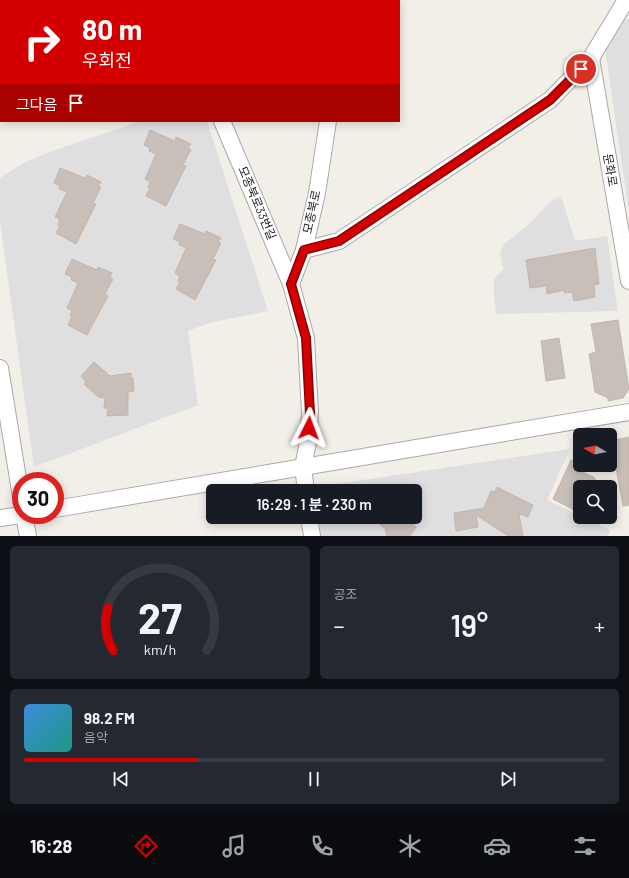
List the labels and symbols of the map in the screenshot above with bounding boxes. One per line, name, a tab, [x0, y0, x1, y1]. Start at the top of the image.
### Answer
pin	[564, 52, 598, 86]
street label: 문화로	[601, 152, 621, 187]
street label: 모종북로33번길	[236, 164, 280, 242]
street label: 모종북로	[300, 189, 322, 235]
position arrow	[288, 407, 330, 449]
north arrow	[573, 428, 617, 472]
speed limit sign: 30	[12, 472, 64, 524]

